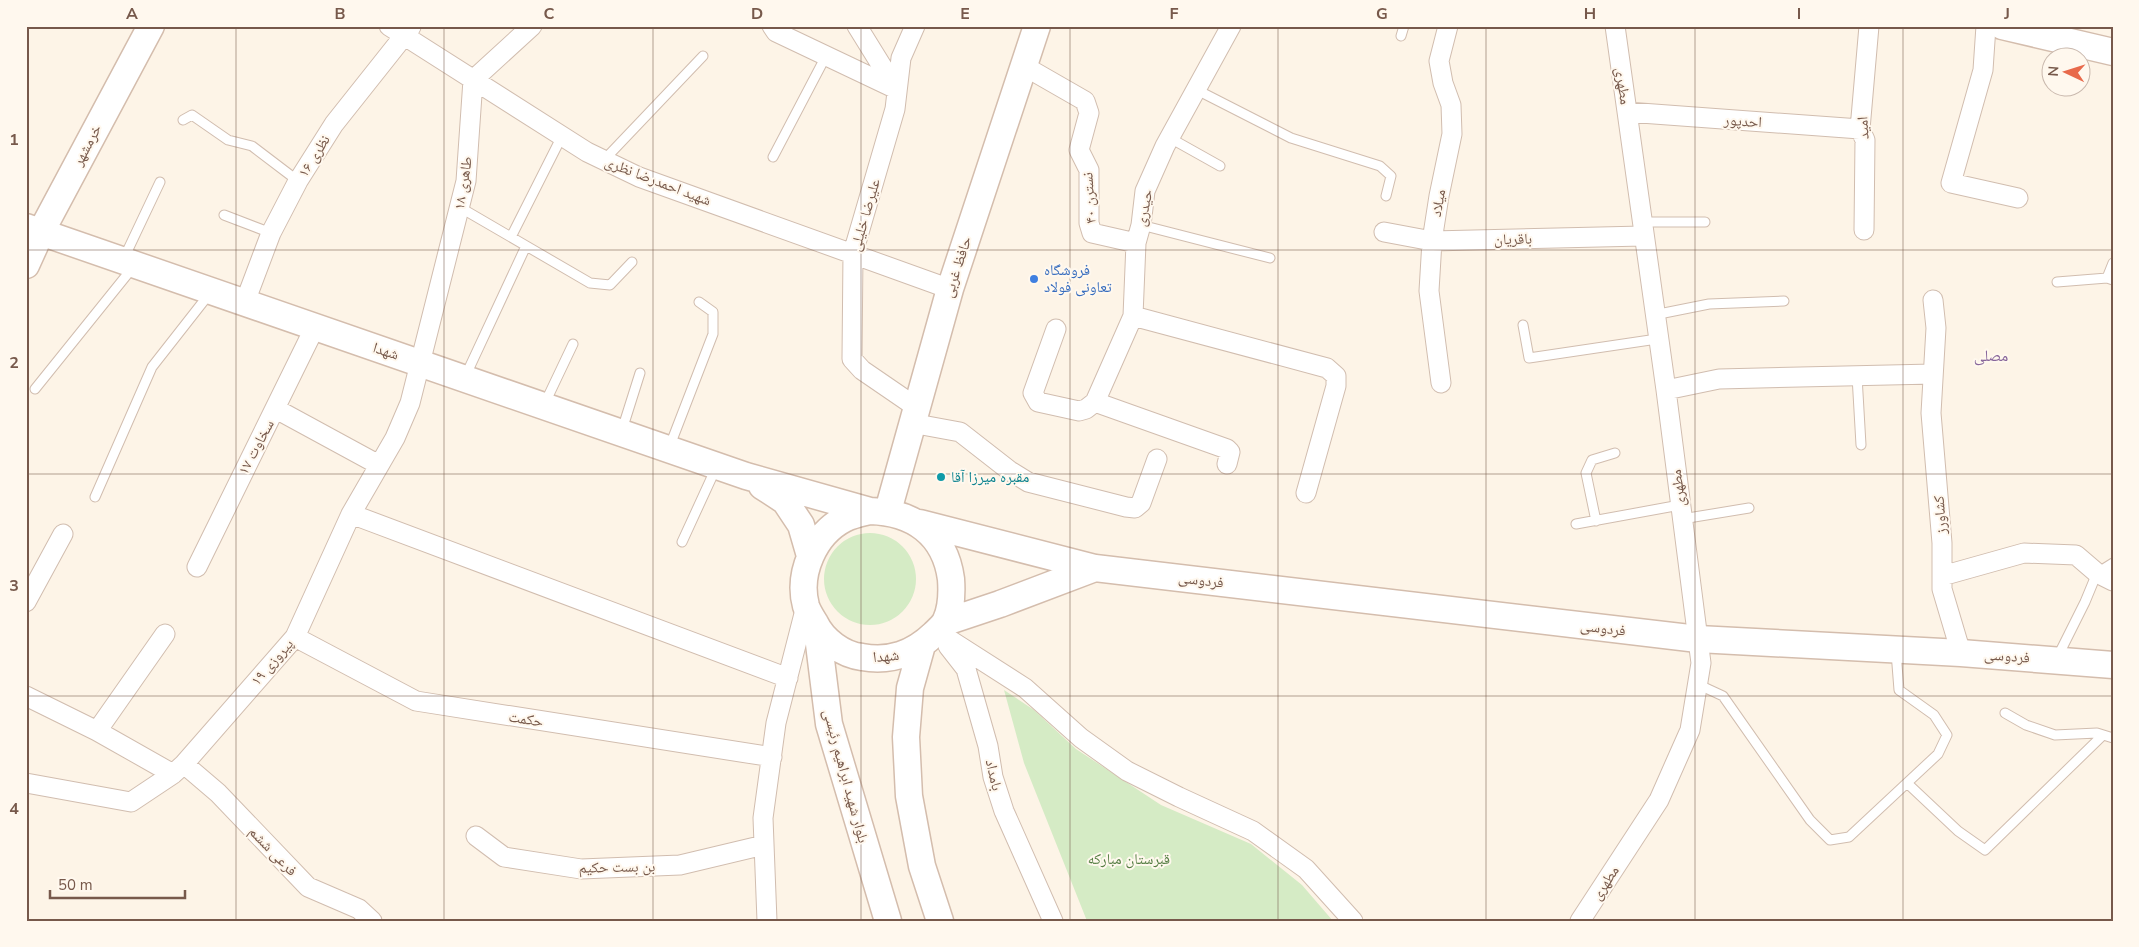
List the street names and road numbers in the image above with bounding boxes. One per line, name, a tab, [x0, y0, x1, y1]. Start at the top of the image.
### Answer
street label: مطهری	[1610, 66, 1636, 106]
street label: احدپور	[1722, 110, 1763, 132]
street label: امید	[1852, 116, 1874, 140]
street label: خرمشهر	[67, 120, 106, 170]
street label: نظری ۱۶	[293, 131, 335, 181]
street label: شهید احمدرضا نظری	[602, 152, 714, 211]
street label: طاهری ۱۸	[449, 155, 477, 211]
street label: نسترن ۴۰	[1077, 172, 1101, 224]
street label: علیرضا خلیلی	[845, 176, 885, 254]
street label: حیدری	[1131, 187, 1157, 228]
street label: میلاد	[1426, 188, 1450, 218]
street label: باقریان	[1494, 229, 1532, 249]
street label: حافظ غربی	[938, 233, 976, 300]
street label: شهدا	[370, 337, 402, 365]
street label: سخاوت ۱۷	[233, 416, 279, 478]
street label: مطهری	[1666, 468, 1690, 508]
street label: کشاورز	[1929, 495, 1951, 536]
street label: فردوسی	[1177, 567, 1225, 593]
street label: فردوسی	[1579, 615, 1627, 641]
street label: پیروزی ۱۹	[246, 634, 298, 690]
street label: فردوسی	[1983, 644, 2031, 668]
street label: شهدا	[872, 645, 900, 667]
street label: حکمت	[507, 706, 545, 732]
street label: بلوار شهید ابراهیم رئیسی	[819, 707, 873, 845]
street label: بامداد	[981, 757, 1007, 793]
street label: فرعی ششم	[244, 822, 302, 880]
street label: بن بست حکیم	[578, 856, 656, 878]
street label: مطهری	[1586, 862, 1624, 904]

